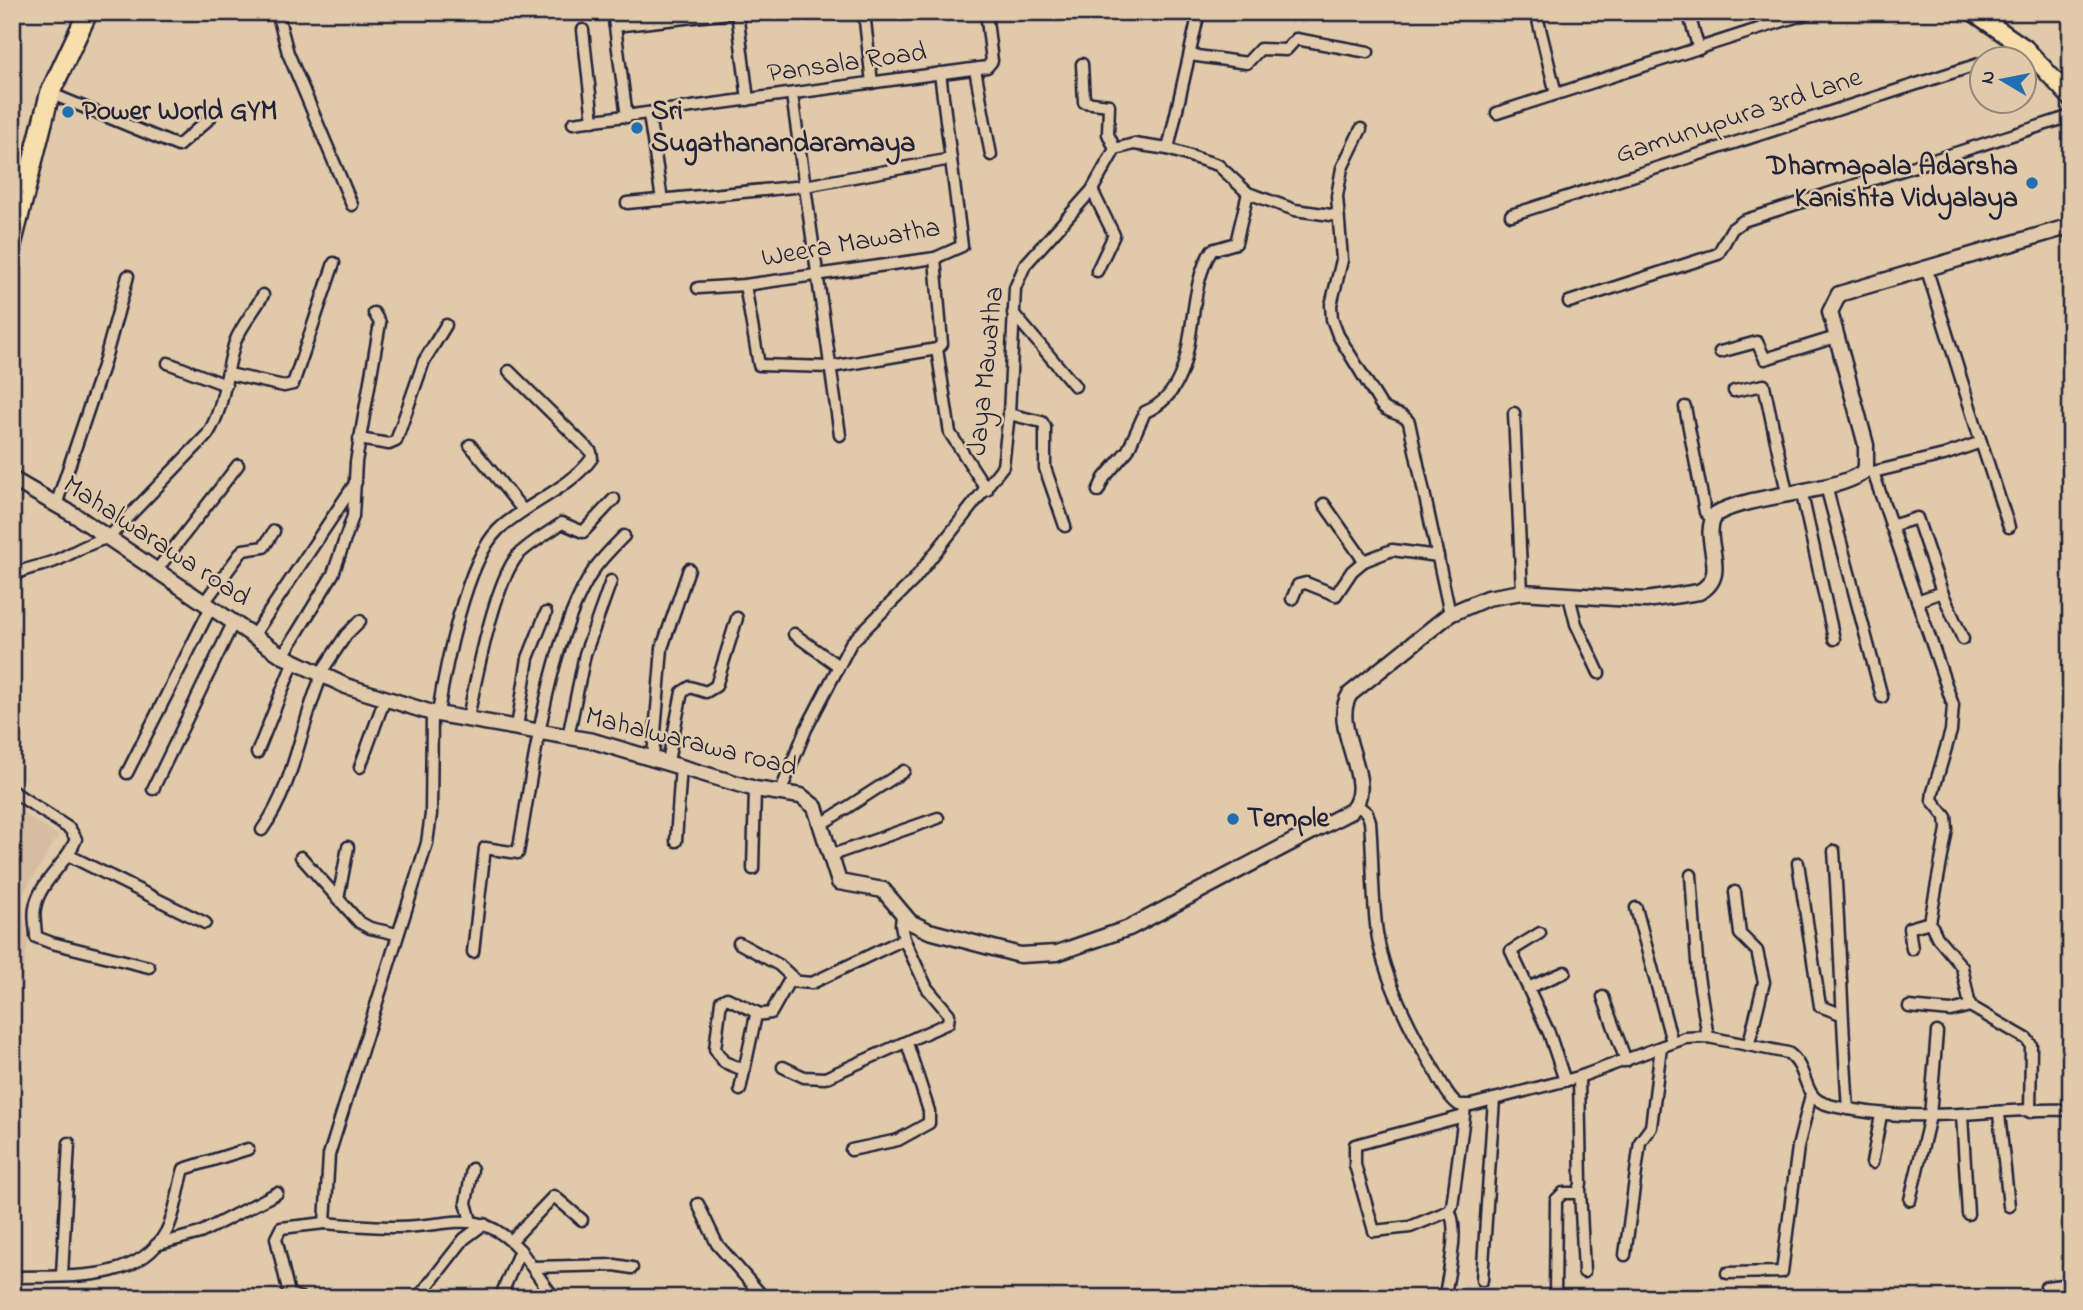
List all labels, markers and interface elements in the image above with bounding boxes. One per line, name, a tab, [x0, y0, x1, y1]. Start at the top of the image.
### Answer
street label: Pansala Road	[765, 32, 930, 95]
north arrow	[1968, 46, 2038, 116]
street label: Gamunupura 3rd Lane	[1611, 58, 1868, 176]
text: N	[1974, 69, 2003, 86]
place label: Power World GYM	[82, 92, 277, 133]
place label: Sri Sugathanandaramaya	[651, 92, 915, 166]
marker: Power World GYM	[60, 104, 76, 120]
marker: Sri Sugathanandaramaya	[629, 120, 645, 136]
place label: Dharmapala Adarsha Kanishta Vidyalaya	[1765, 147, 2018, 220]
marker: Dharmapala Adarsha Kanishta Vidyalaya	[2024, 175, 2040, 191]
street label: Weera Mawatha	[758, 208, 944, 280]
street label: Jaya Mawatha	[958, 284, 1016, 458]
street label: Mahalwarawa road	[54, 466, 258, 618]
street label: Mahalwarawa road	[581, 697, 802, 789]
place label: Temple	[1247, 799, 1330, 840]
marker: Temple	[1225, 811, 1241, 827]

